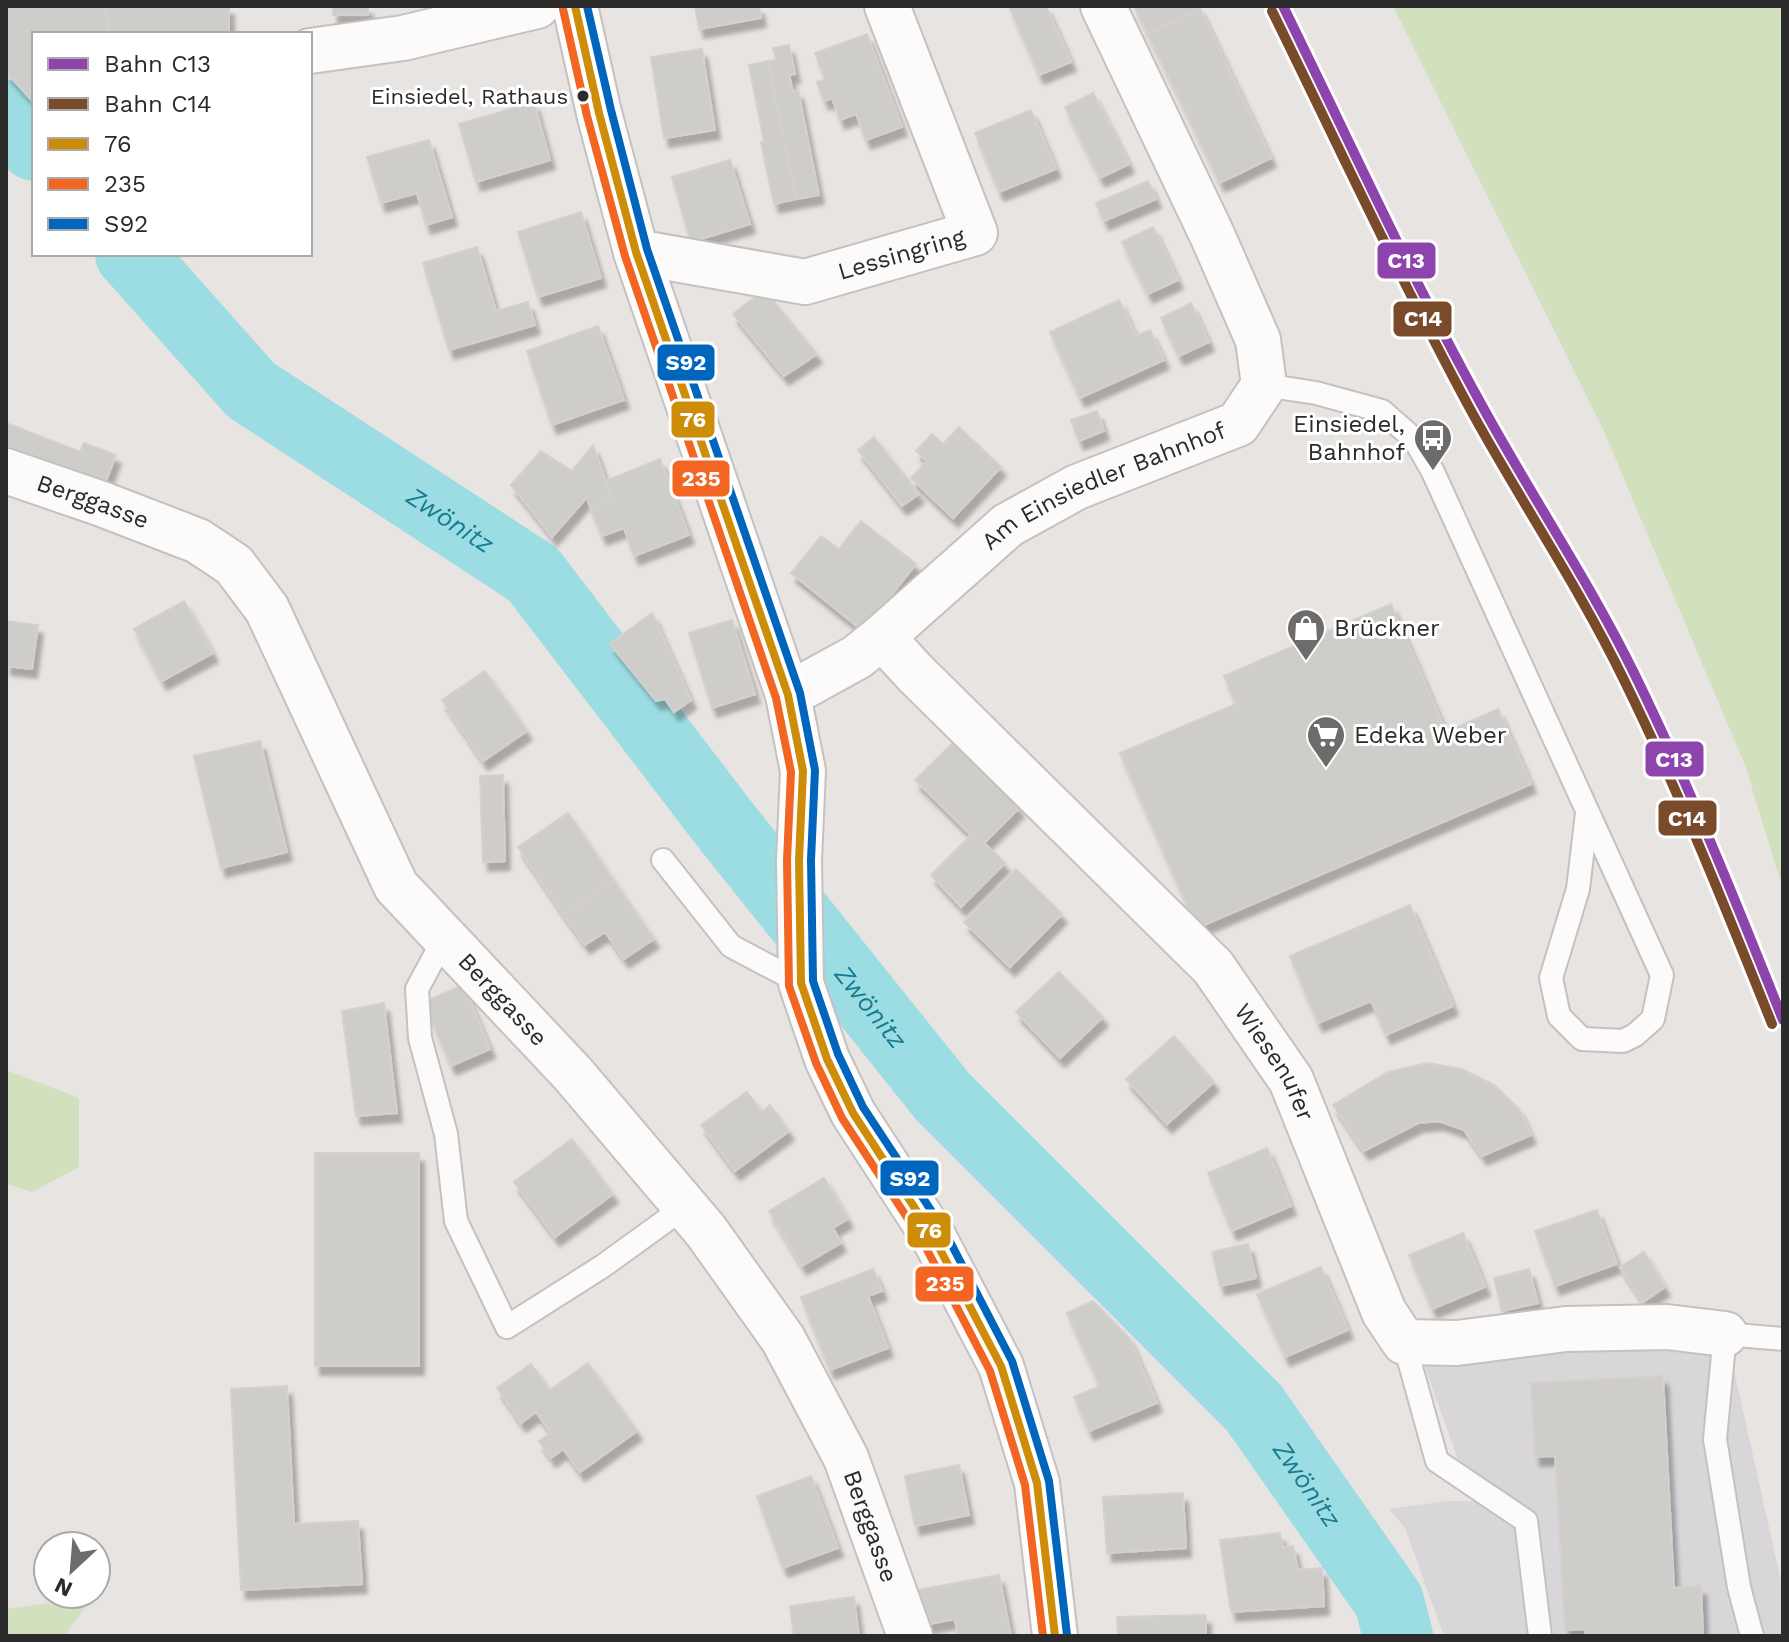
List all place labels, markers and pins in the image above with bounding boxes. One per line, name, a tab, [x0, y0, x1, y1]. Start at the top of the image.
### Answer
place label: Einsiedel, Rathaus	[371, 84, 568, 109]
marker: Einsiedel, Rathaus	[575, 88, 591, 104]
place label: Einsiedel, Bahnhof	[1293, 410, 1406, 466]
bus stop icon: Einsiedel, Bahnhof	[1412, 417, 1454, 472]
shop icon: Brückner	[1285, 607, 1327, 662]
place label: Brückner	[1334, 614, 1440, 642]
supermarket icon: Edeka Weber	[1305, 714, 1347, 769]
place label: Edeka Weber	[1354, 721, 1507, 749]

